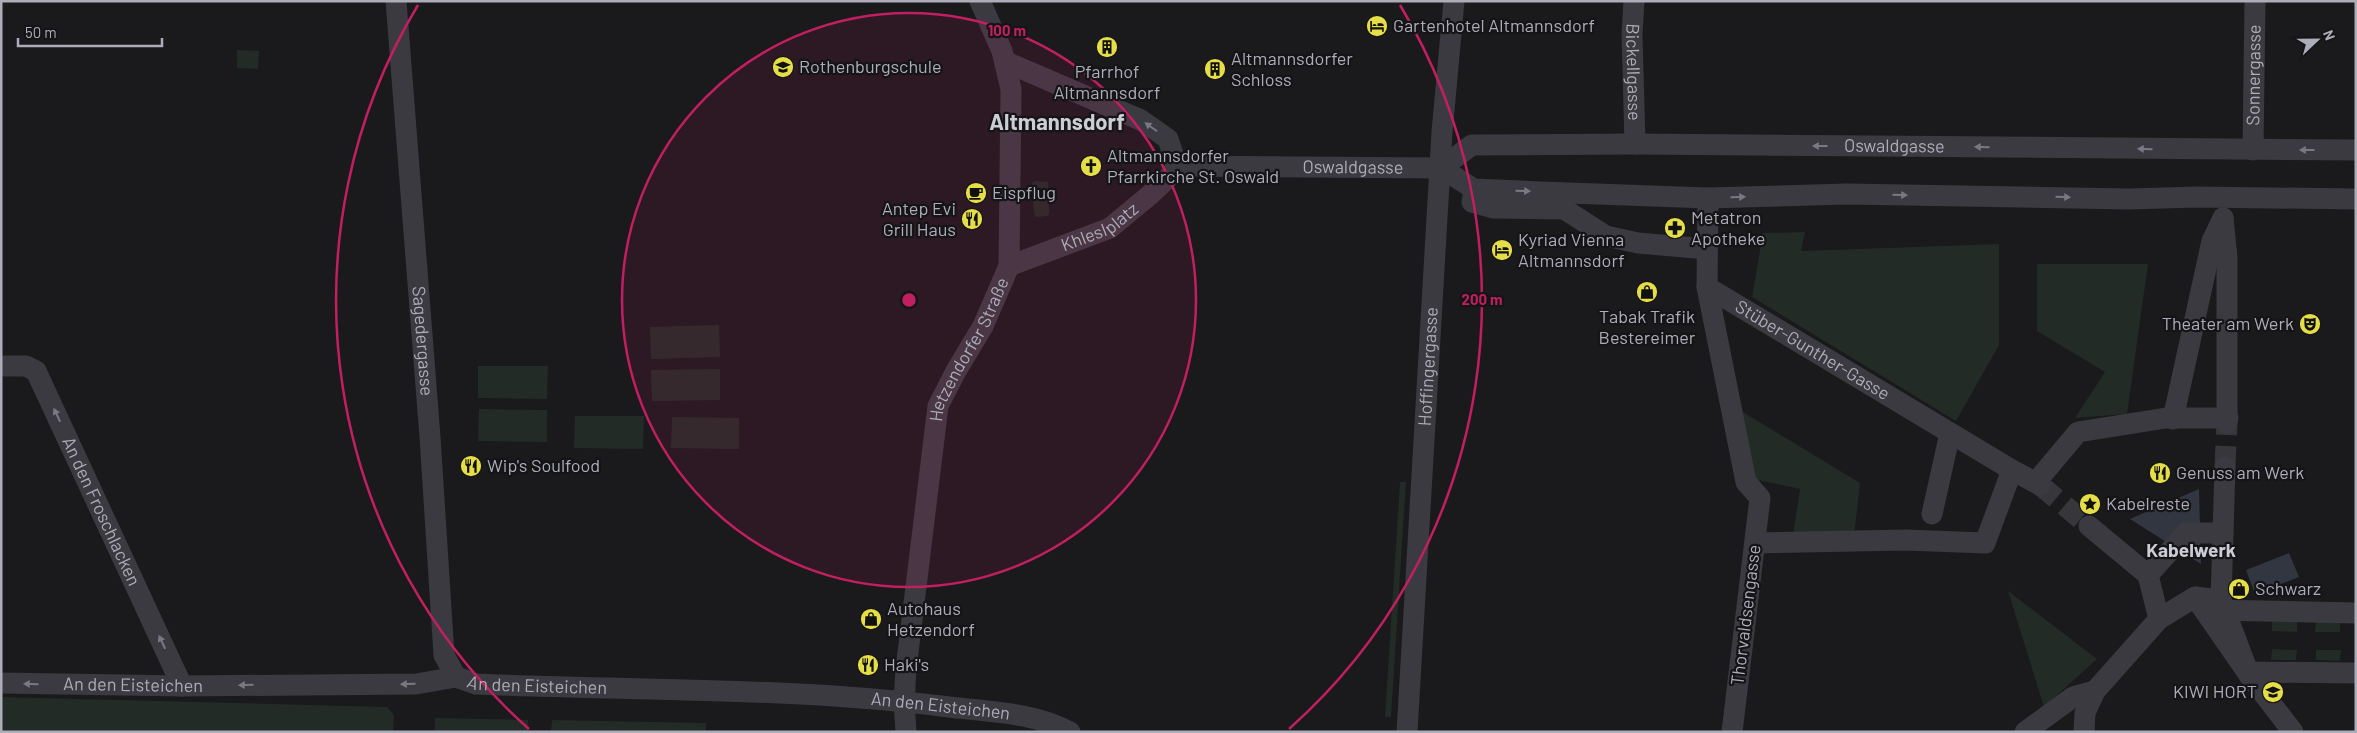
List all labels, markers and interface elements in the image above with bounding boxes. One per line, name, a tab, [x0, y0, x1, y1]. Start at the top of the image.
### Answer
hotel icon: Gartenhotel Altmannsdorf	[1365, 14, 1389, 38]
place label: Gartenhotel Altmannsdorf	[1393, 14, 1595, 36]
scale bar	[18, 15, 161, 47]
north arrow	[2292, 15, 2342, 65]
text: 100 m	[988, 21, 1026, 39]
text: 50 m	[25, 23, 57, 41]
street label: Bickellgasse	[1622, 23, 1646, 121]
street label: Sonnergasse	[2241, 24, 2265, 126]
text: N	[2320, 27, 2339, 42]
building icon: Pfarrhof Altmannsdorf	[1095, 35, 1119, 59]
place label: Altmannsdorfer Schloss	[1231, 47, 1353, 90]
school or university icon: Rothenburgschule	[771, 55, 795, 79]
place label: Rothenburgschule	[799, 55, 942, 77]
building icon: Altmannsdorfer Schloss	[1203, 57, 1227, 81]
place label: Pfarrhof Altmannsdorf	[1054, 60, 1160, 103]
district label: Altmannsdorf	[989, 108, 1125, 134]
one-way arrow	[1144, 122, 1158, 132]
street label: Oswaldgasse	[1844, 134, 1945, 157]
one-way arrow	[1811, 141, 1827, 149]
one-way arrow	[1974, 143, 1990, 151]
place label: Altmannsdorfer Pfarrkirche St. Oswald	[1107, 144, 1279, 187]
one-way arrow	[2136, 144, 2152, 152]
one-way arrow	[2299, 146, 2315, 154]
church icon: Altmannsdorfer Pfarrkirche St. Oswald	[1079, 154, 1103, 178]
street label: Oswaldgasse	[1303, 155, 1403, 178]
cafe icon: Eispflug	[964, 181, 988, 205]
place label: Eispflug	[992, 181, 1056, 203]
one-way arrow	[1515, 188, 1531, 196]
one-way arrow	[1893, 191, 1909, 199]
one-way arrow	[1730, 193, 1746, 201]
one-way arrow	[2055, 193, 2071, 201]
place label: Antep Evi Grill Haus	[882, 197, 956, 240]
street label: Khleslplatz	[1058, 197, 1142, 255]
place label: Metatron Apotheke	[1691, 206, 1765, 249]
restaurant icon: Antep Evi Grill Haus	[960, 207, 984, 231]
pharmacy icon: Metatron Apotheke	[1663, 216, 1687, 240]
place label: Kyriad Vienna Altmannsdorf	[1518, 228, 1625, 271]
hotel icon: Kyriad Vienna Altmannsdorf	[1490, 238, 1514, 262]
street label: Hetzendorfer Straße	[924, 274, 1013, 423]
shop icon: Tabak Trafik Bestereimer	[1635, 280, 1659, 304]
street label: Sagedergasse	[408, 285, 439, 397]
text: 200 m	[1461, 290, 1503, 308]
centre of rings	[900, 291, 918, 309]
street label: Stüber-Gunther-Gasse	[1732, 295, 1894, 404]
place label: Tabak Trafik Bestereimer	[1599, 305, 1696, 348]
street label: Hoffingergasse	[1413, 306, 1442, 427]
place label: Theater am Werk	[2162, 312, 2294, 334]
theatre icon: Theater am Werk	[2298, 312, 2322, 336]
one-way arrow	[53, 408, 61, 422]
street label: An den Froschlacken	[58, 433, 146, 589]
restaurant icon: Wip's Soulfood	[459, 454, 483, 478]
place label: Wip's Soulfood	[487, 454, 600, 476]
restaurant icon: Genuss am Werk	[2148, 461, 2172, 485]
place label: Genuss am Werk	[2176, 461, 2304, 483]
place icon: Kabelreste	[2078, 492, 2102, 516]
place label: Kabelreste	[2106, 492, 2190, 514]
district label: Kabelwerk	[2146, 538, 2236, 561]
street label: Thorvaldsengasse	[1725, 543, 1765, 687]
shop icon: Schwarz	[2227, 577, 2251, 601]
place label: Schwarz	[2255, 577, 2321, 599]
place label: Autohaus Hetzendorf	[887, 597, 975, 640]
shop icon: Autohaus Hetzendorf	[859, 607, 883, 631]
one-way arrow	[157, 635, 165, 649]
restaurant icon: Haki's	[856, 653, 880, 677]
place label: Haki's	[884, 653, 929, 675]
street label: An den Eisteichen	[464, 670, 607, 698]
street label: An den Eisteichen	[63, 672, 203, 696]
one-way arrow	[22, 680, 38, 688]
one-way arrow	[400, 680, 416, 688]
place label: KIWI HORT	[2173, 680, 2257, 702]
school or university icon: KIWI HORT	[2261, 680, 2285, 704]
one-way arrow	[237, 681, 253, 689]
street label: An den Eisteichen	[870, 687, 1012, 724]

